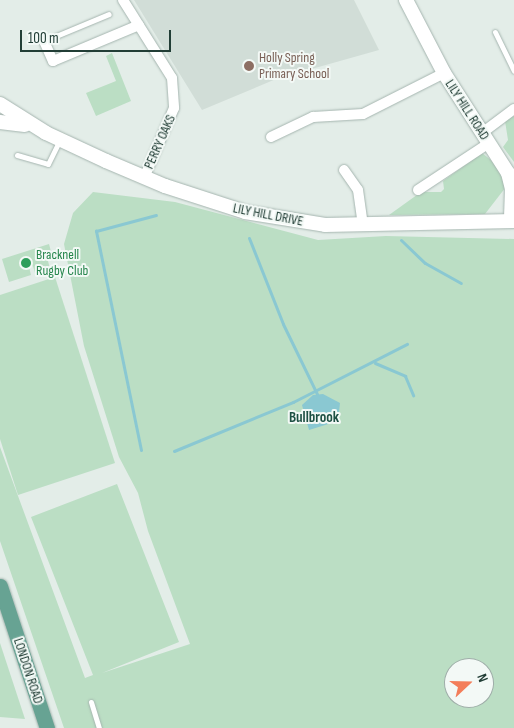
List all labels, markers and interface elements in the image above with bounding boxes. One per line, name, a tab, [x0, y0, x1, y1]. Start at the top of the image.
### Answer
scale bar	[22, 20, 174, 52]
text: 100 m	[28, 29, 59, 48]
place label: Holly Spring Primary School	[259, 50, 329, 82]
marker: Holly Spring Primary School	[243, 60, 255, 72]
street label: LILY HILL ROAD	[441, 76, 493, 144]
street label: PERRY OAKS	[141, 112, 179, 172]
street label: LILY HILL DRIVE	[231, 200, 305, 230]
place label: Bracknell Rugby Club	[36, 247, 88, 280]
marker: Bracknell Rugby Club	[20, 257, 32, 269]
district label: Bullbrook	[289, 409, 339, 427]
street label: LONDON ROAD	[9, 636, 47, 706]
north arrow	[444, 658, 494, 708]
text: N	[473, 671, 492, 684]

